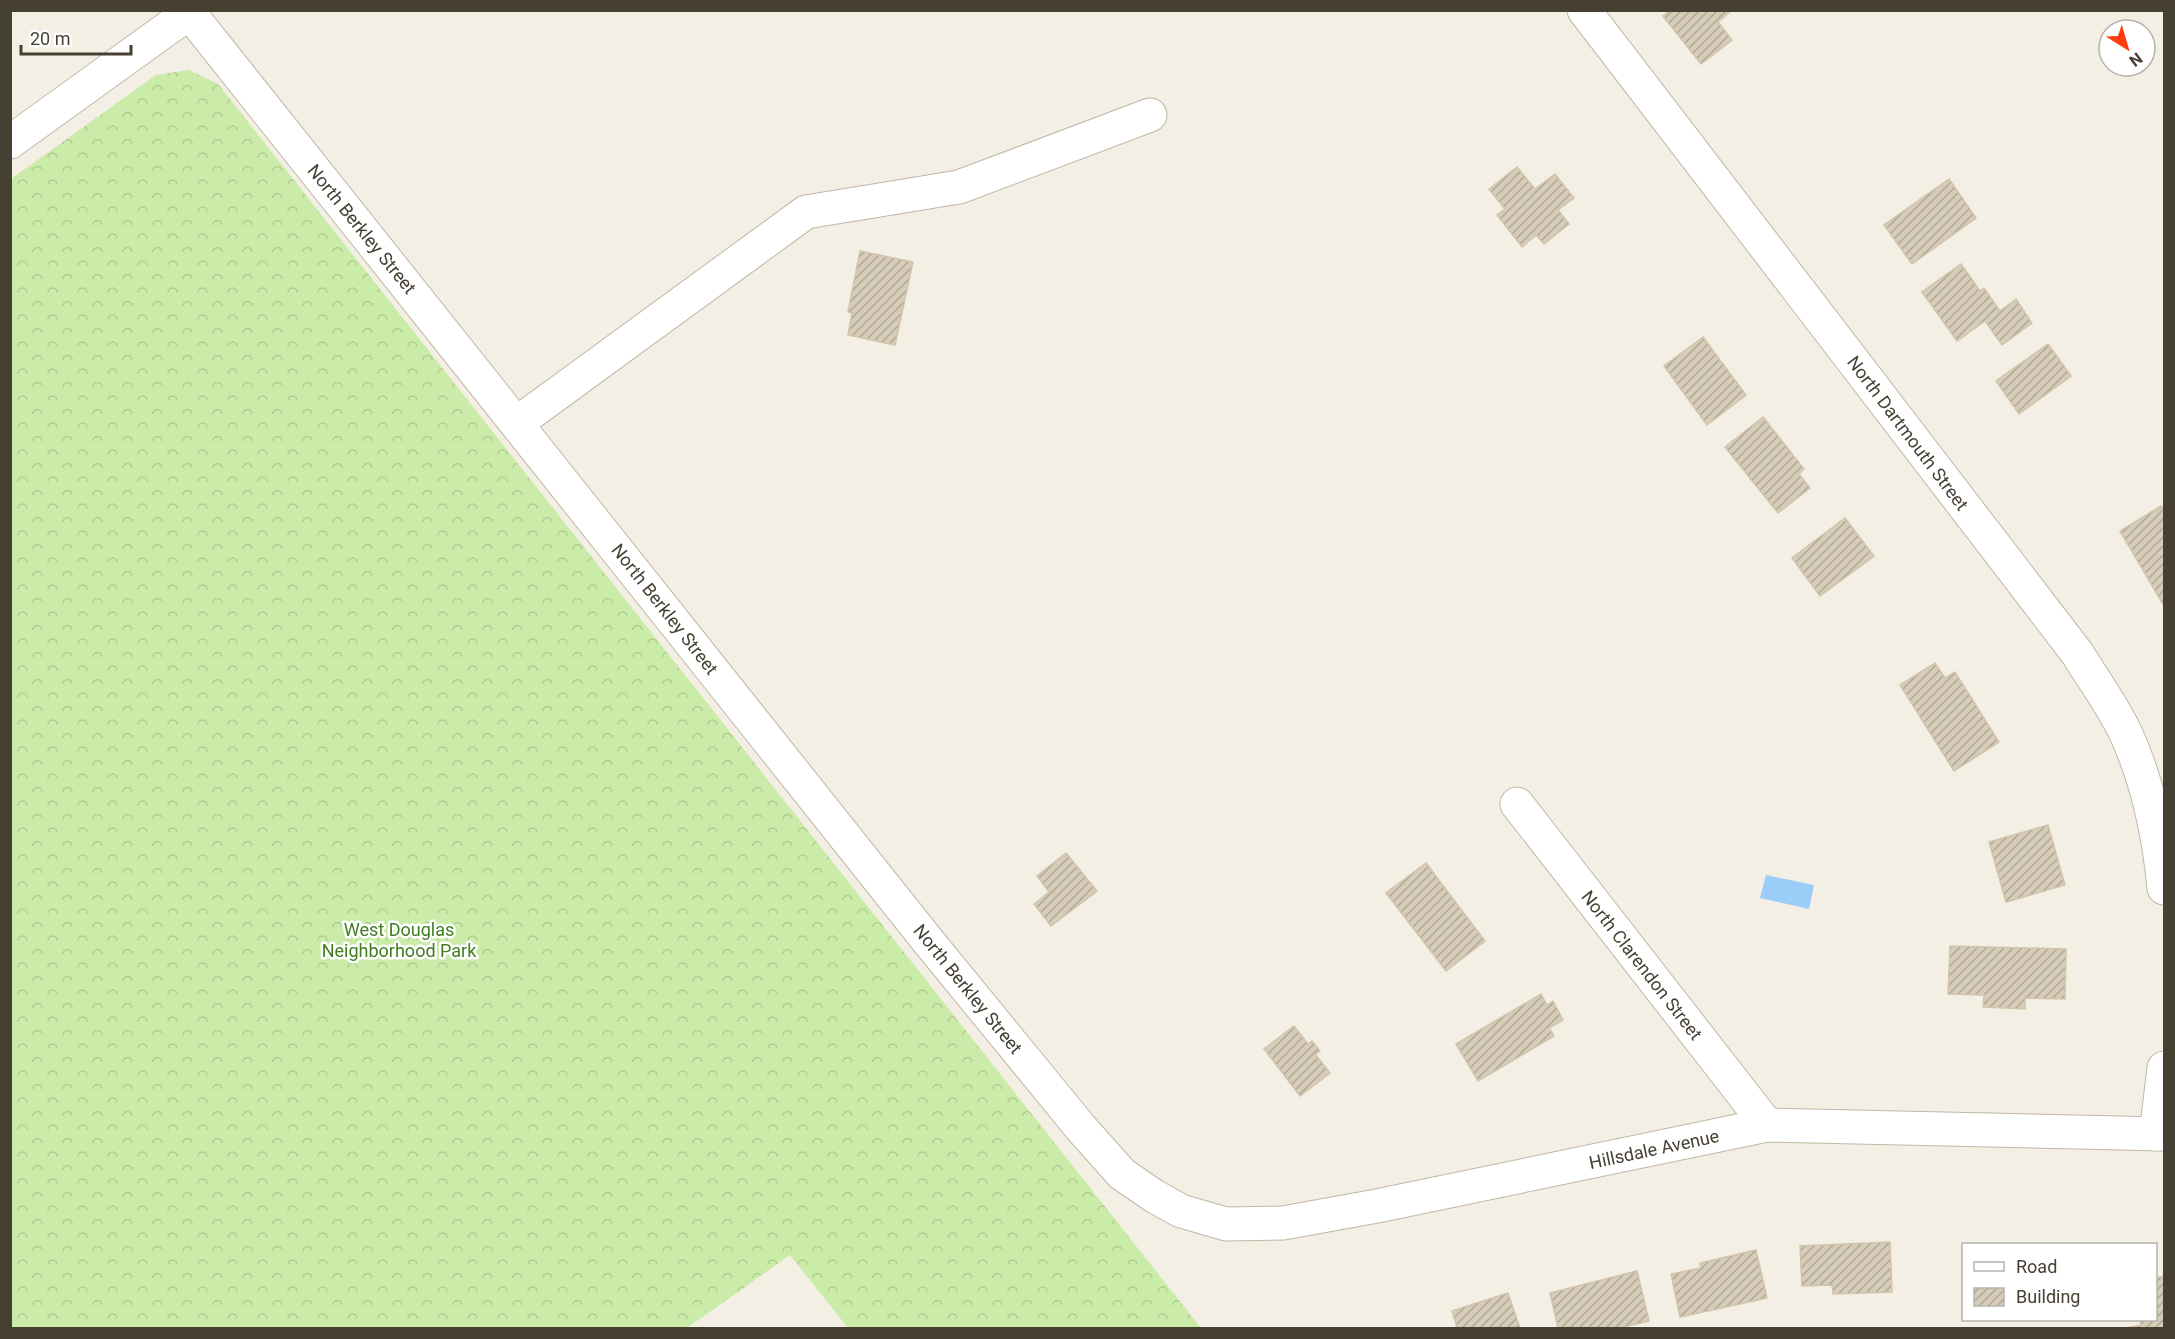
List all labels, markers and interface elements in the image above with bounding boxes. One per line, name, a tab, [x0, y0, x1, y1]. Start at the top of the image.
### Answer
scale bar	[21, 18, 130, 56]
north arrow	[2097, 18, 2157, 78]
text: 20 m	[30, 28, 70, 49]
text: N	[2125, 49, 2146, 71]
street label: North Berkley Street	[303, 160, 421, 298]
street label: North Dartmouth Street	[1843, 352, 1973, 514]
street label: North Berkley Street	[607, 539, 723, 679]
street label: North Clarendon Street	[1577, 886, 1707, 1044]
park label: West Douglas Neighborhood Park	[322, 919, 477, 961]
street label: North Berkley Street	[909, 920, 1027, 1058]
street label: Hillsdale Avenue	[1587, 1125, 1721, 1173]
legend	[1962, 1243, 2157, 1321]
text: Road	[2016, 1256, 2057, 1277]
text: Building	[2016, 1286, 2080, 1307]

